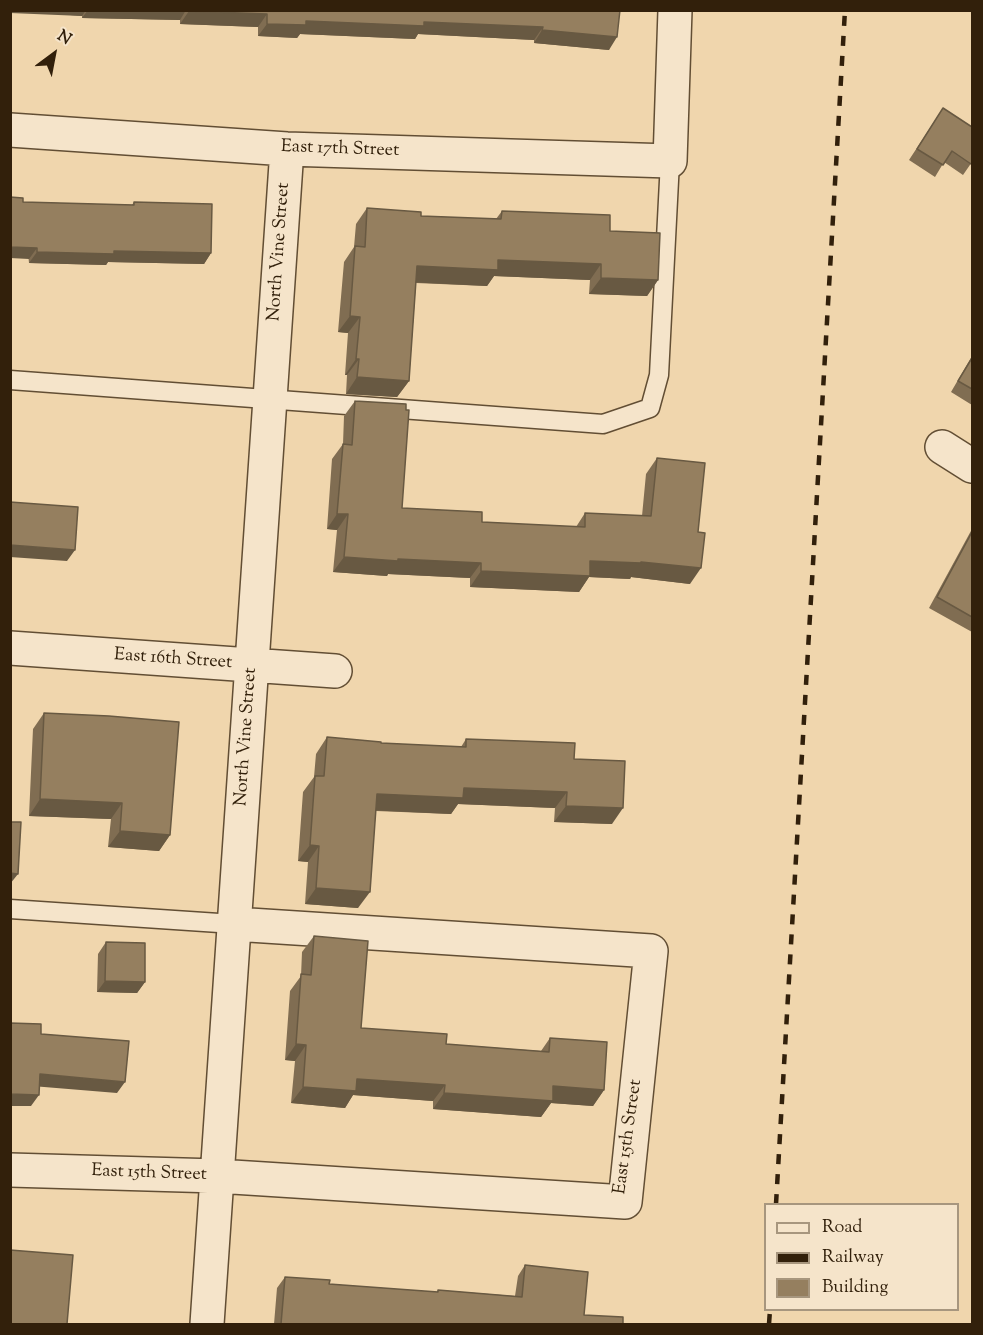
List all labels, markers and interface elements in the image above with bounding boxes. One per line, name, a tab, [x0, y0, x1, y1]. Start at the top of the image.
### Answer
north arrow	[24, 24, 84, 84]
text: N	[52, 25, 75, 51]
street label: East 17th Street	[280, 137, 400, 163]
street label: North Vine Street	[264, 182, 296, 322]
street label: East 16th Street	[113, 645, 233, 675]
street label: North Vine Street	[231, 667, 263, 807]
street label: East 15th Street	[610, 1078, 648, 1196]
street label: East 15th Street	[91, 1161, 207, 1187]
legend	[764, 1203, 959, 1311]
text: Road	[822, 1215, 862, 1241]
text: Railway	[822, 1245, 884, 1271]
text: Building	[822, 1275, 888, 1301]

